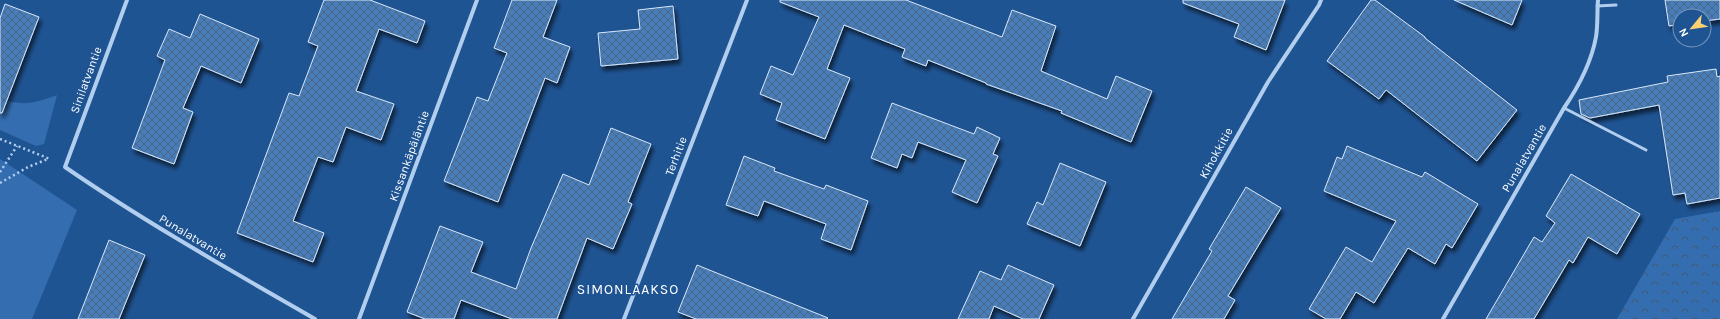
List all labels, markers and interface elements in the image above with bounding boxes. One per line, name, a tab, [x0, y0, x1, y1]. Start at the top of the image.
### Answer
north arrow	[1672, 8, 1712, 48]
text: N	[1676, 26, 1691, 39]
street label: Sinilatvantie	[67, 45, 105, 115]
street label: Kissankäpäläntie	[386, 109, 432, 203]
street label: Punalatvantie	[1499, 121, 1549, 195]
street label: Kihokkitie	[1196, 125, 1236, 181]
street label: Terhitie	[662, 134, 690, 178]
street label: Punalatvantie	[157, 211, 229, 263]
district label: SIMONLAAKSO	[577, 281, 679, 298]

